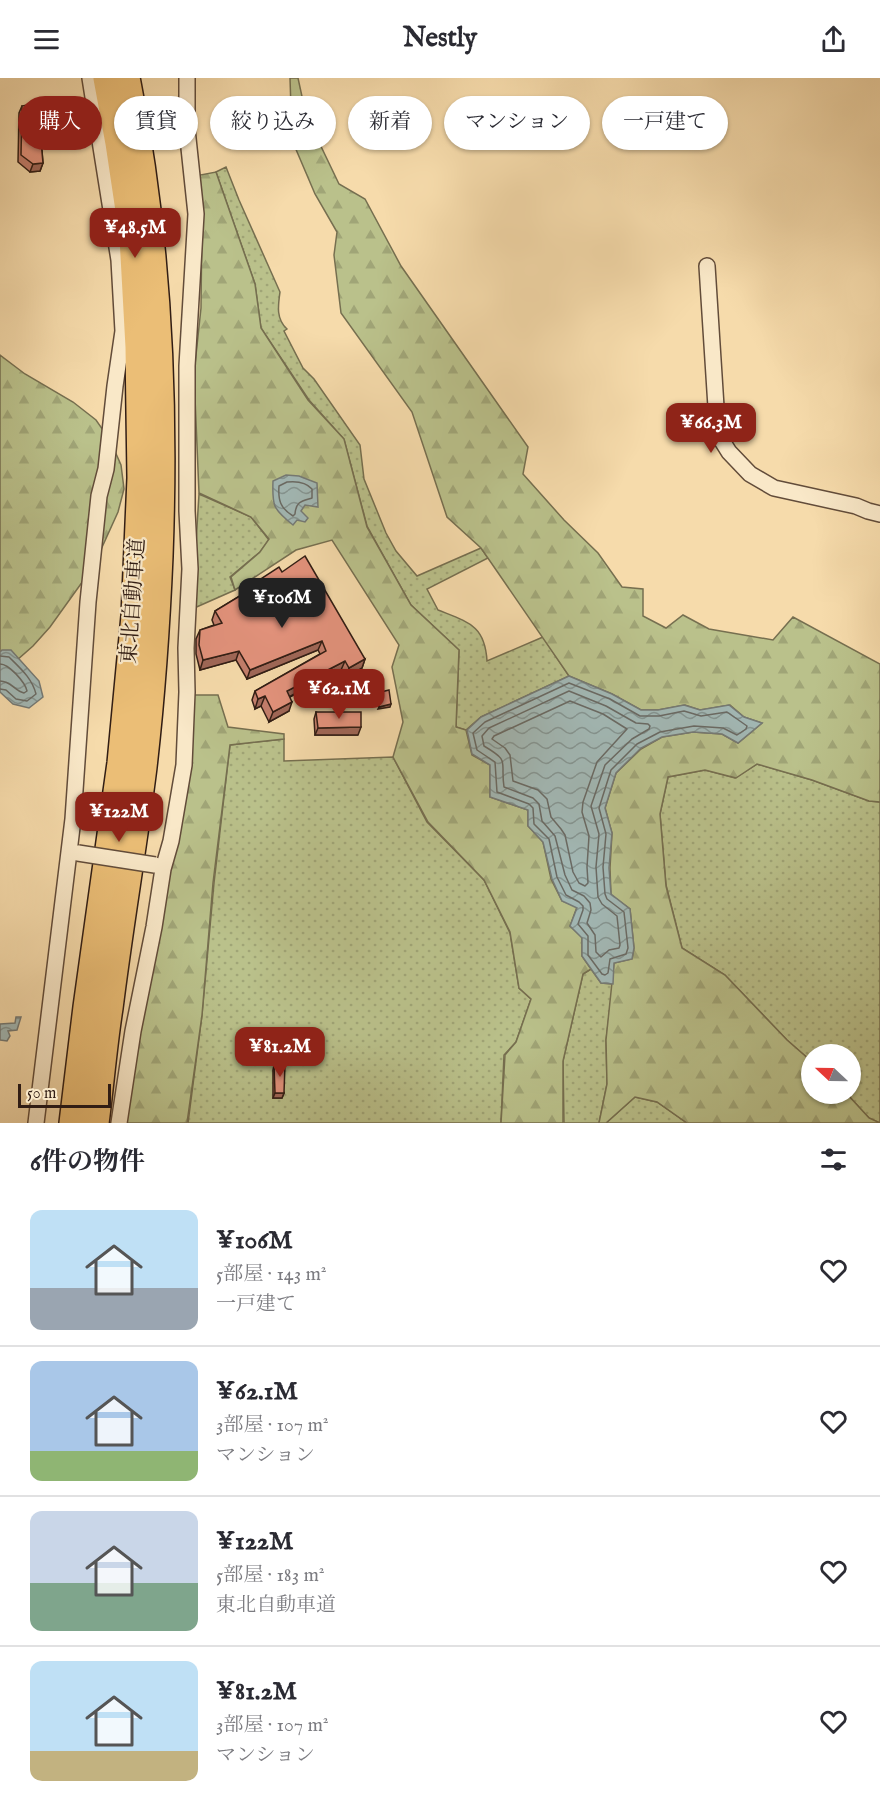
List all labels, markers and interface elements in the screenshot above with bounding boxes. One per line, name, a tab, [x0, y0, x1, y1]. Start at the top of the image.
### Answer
text: Nestly	[403, 22, 477, 56]
icon: menu	[30, 23, 63, 56]
icon: share	[817, 23, 850, 56]
chip: 購入	[18, 96, 102, 150]
chip: 賃貸	[114, 96, 198, 150]
chip: 絞り込み	[210, 96, 336, 150]
chip: 新着	[348, 96, 432, 150]
chip: マンション	[444, 96, 590, 150]
chip: 一戸建て	[602, 96, 728, 150]
pin: ¥48.5M	[86, 208, 184, 259]
text: ¥48.5M	[104, 215, 166, 240]
pin: ¥66.3M	[662, 403, 760, 454]
text: ¥66.3M	[680, 410, 742, 435]
street label: 東北自動車道	[116, 537, 152, 665]
pin: ¥106M	[240, 578, 324, 629]
text: ¥106M	[252, 585, 312, 610]
pin: ¥62.1M	[290, 669, 388, 720]
text: ¥62.1M	[308, 676, 370, 701]
pin: ¥122M	[77, 792, 161, 843]
text: ¥122M	[89, 799, 149, 824]
pin: ¥81.2M	[231, 1027, 329, 1078]
text: ¥81.2M	[249, 1034, 311, 1059]
north arrow	[801, 1044, 861, 1104]
map controls	[801, 1044, 861, 1104]
scale bar	[18, 1081, 111, 1108]
text: 50 m	[27, 1084, 56, 1104]
icon: filters	[817, 1143, 850, 1176]
text: 6件の物件	[30, 1146, 145, 1179]
text: ¥106M	[216, 1224, 293, 1257]
icon: home	[78, 1234, 150, 1306]
icon: heart	[817, 1254, 850, 1287]
text: 5部屋 · 143 m²	[216, 1262, 327, 1287]
text: 一戸建て	[216, 1292, 296, 1317]
text: ¥62.1M	[216, 1375, 298, 1408]
icon: home	[78, 1385, 150, 1457]
icon: heart	[817, 1405, 850, 1438]
text: 3部屋 · 107 m²	[216, 1413, 329, 1438]
text: マンション	[216, 1443, 315, 1468]
text: ¥122M	[216, 1525, 294, 1558]
icon: home	[78, 1535, 150, 1607]
icon: heart	[817, 1555, 850, 1588]
text: 5部屋 · 183 m²	[216, 1563, 325, 1588]
text: 東北自動車道	[216, 1593, 336, 1618]
text: ¥81.2M	[216, 1675, 297, 1708]
icon: home	[78, 1685, 150, 1757]
icon: heart	[817, 1705, 850, 1738]
text: 3部屋 · 107 m²	[216, 1713, 329, 1738]
text: マンション	[216, 1743, 315, 1768]

